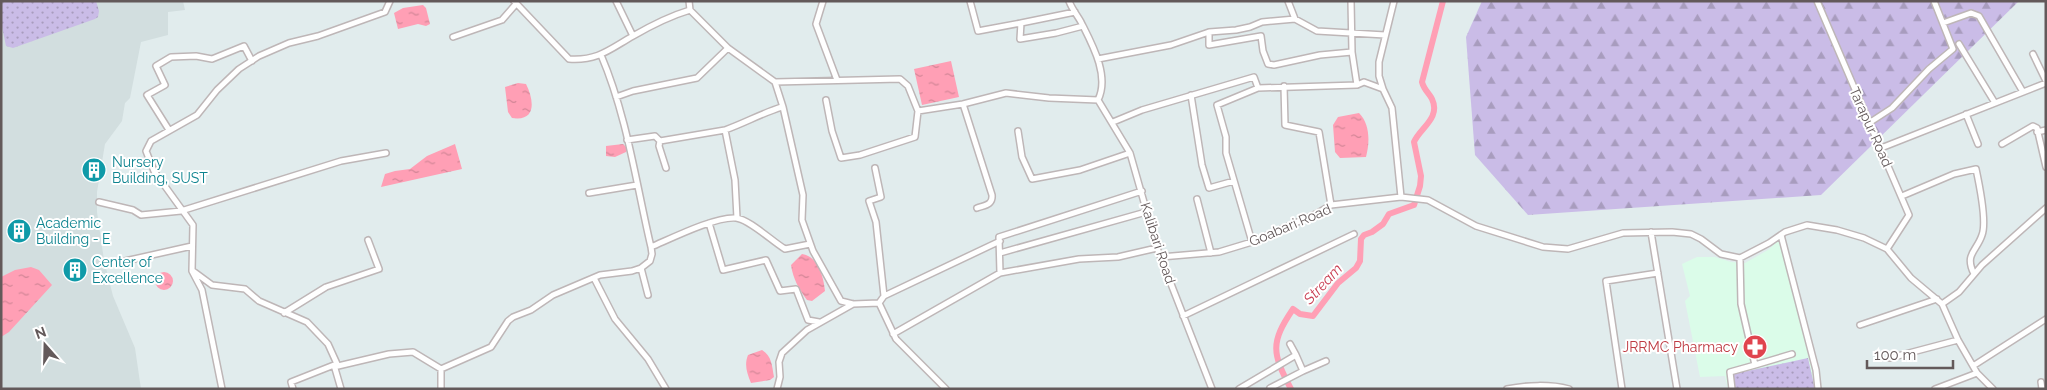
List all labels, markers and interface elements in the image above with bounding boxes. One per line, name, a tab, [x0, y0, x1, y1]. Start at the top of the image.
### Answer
street label: Tarapur Road	[1846, 84, 1896, 170]
place label: Nursery Building, SUST	[112, 154, 208, 186]
building icon: Nursery Building, SUST	[81, 157, 107, 183]
street label: Kalibari Road	[1137, 200, 1179, 286]
street label: Goabari Road	[1247, 201, 1333, 249]
place label: Academic Building - E	[36, 215, 111, 247]
building icon: Academic Building - E	[6, 218, 32, 244]
place label: Center of Excellence	[92, 254, 163, 286]
building icon: Center of Excellence	[62, 257, 88, 283]
water label: Stream	[1299, 260, 1346, 309]
north arrow	[20, 320, 70, 370]
text: N	[33, 323, 48, 342]
pharmacy icon: JRRMC Pharmacy	[1742, 334, 1768, 360]
scale bar	[1867, 338, 1953, 370]
place label: JRRMC Pharmacy	[1622, 339, 1738, 355]
text: 100 m	[1874, 346, 1916, 364]

